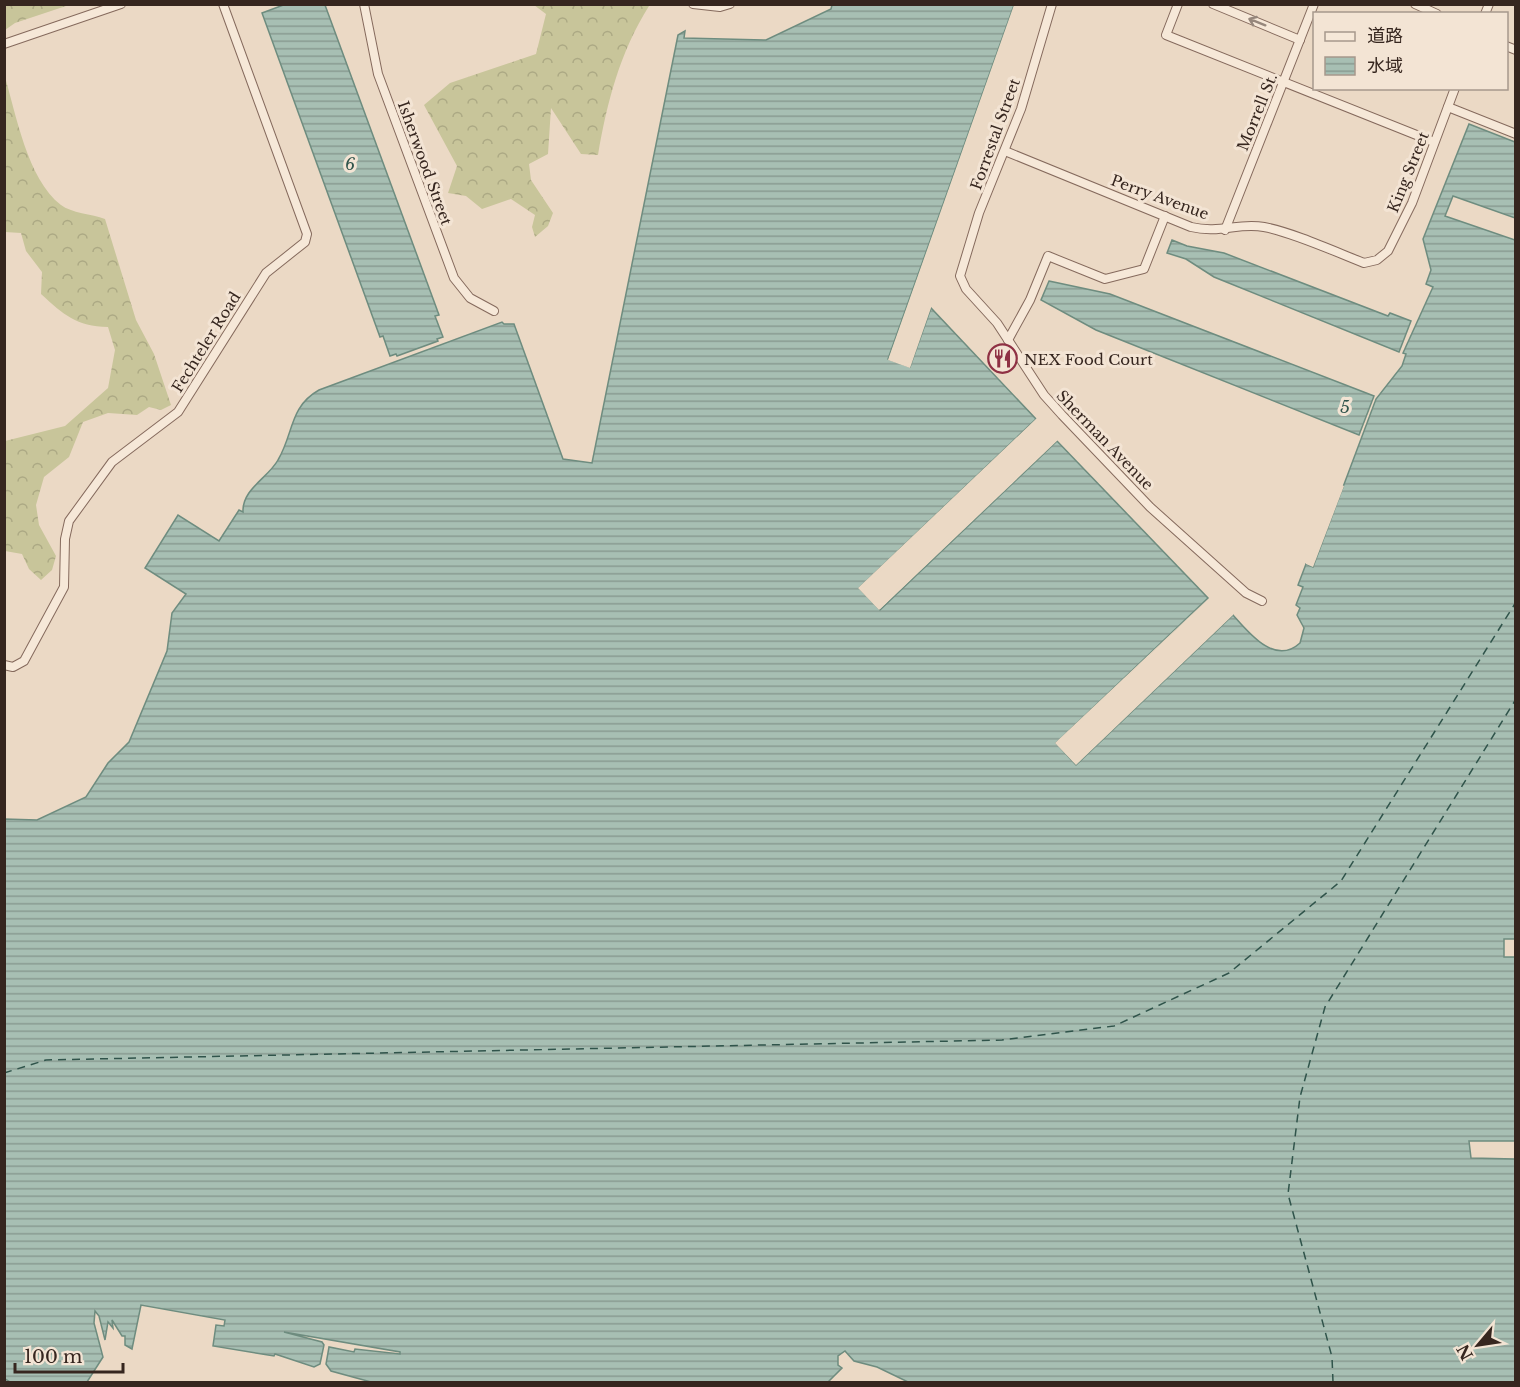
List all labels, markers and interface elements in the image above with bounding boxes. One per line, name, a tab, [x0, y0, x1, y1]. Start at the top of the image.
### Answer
legend	[1313, 12, 1508, 90]
one-way arrow	[1248, 16, 1267, 27]
text: 道路	[1367, 25, 1403, 47]
text: 水域	[1367, 55, 1403, 77]
street label: Morrell St.	[1233, 71, 1281, 153]
street label: Forrestal Street	[966, 75, 1024, 192]
street label: Isherwood Street	[394, 98, 456, 228]
street label: King Street	[1383, 129, 1433, 215]
water label: 6	[345, 154, 355, 174]
street label: Perry Avenue	[1108, 171, 1212, 223]
street label: Fechteler Road	[167, 288, 245, 396]
restaurant icon: NEX Food Court	[987, 343, 1019, 375]
place label: NEX Food Court	[1024, 350, 1153, 369]
street label: Sherman Avenue	[1053, 386, 1157, 494]
water label: 5	[1340, 397, 1350, 417]
north arrow	[1448, 1315, 1508, 1375]
scale bar	[15, 1336, 123, 1374]
text: N	[1452, 1341, 1477, 1364]
text: 100 m	[24, 1346, 82, 1368]

